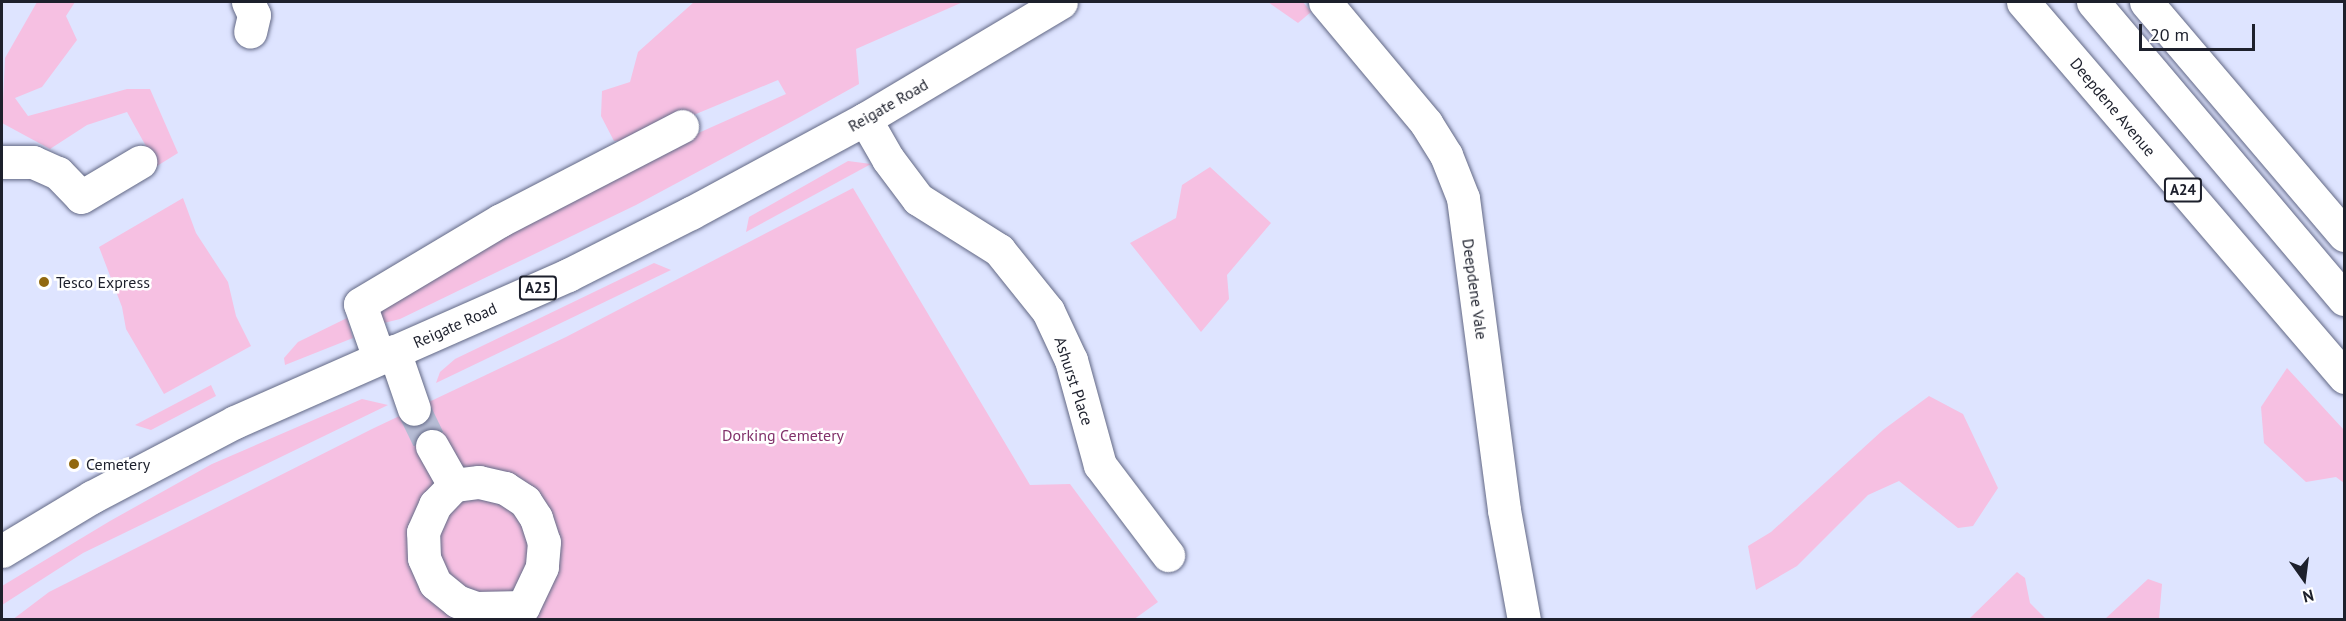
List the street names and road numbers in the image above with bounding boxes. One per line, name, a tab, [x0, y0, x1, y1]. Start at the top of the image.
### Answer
street label: Deepdene Avenue	[2066, 54, 2160, 160]
street label: Reigate Road	[845, 74, 931, 136]
road number: A24	[2164, 178, 2202, 202]
street label: Deepdene Vale	[1458, 237, 1492, 341]
road number: A25	[518, 276, 558, 300]
street label: Reigate Road	[410, 298, 500, 352]
street label: Ashurst Place	[1051, 334, 1097, 428]

